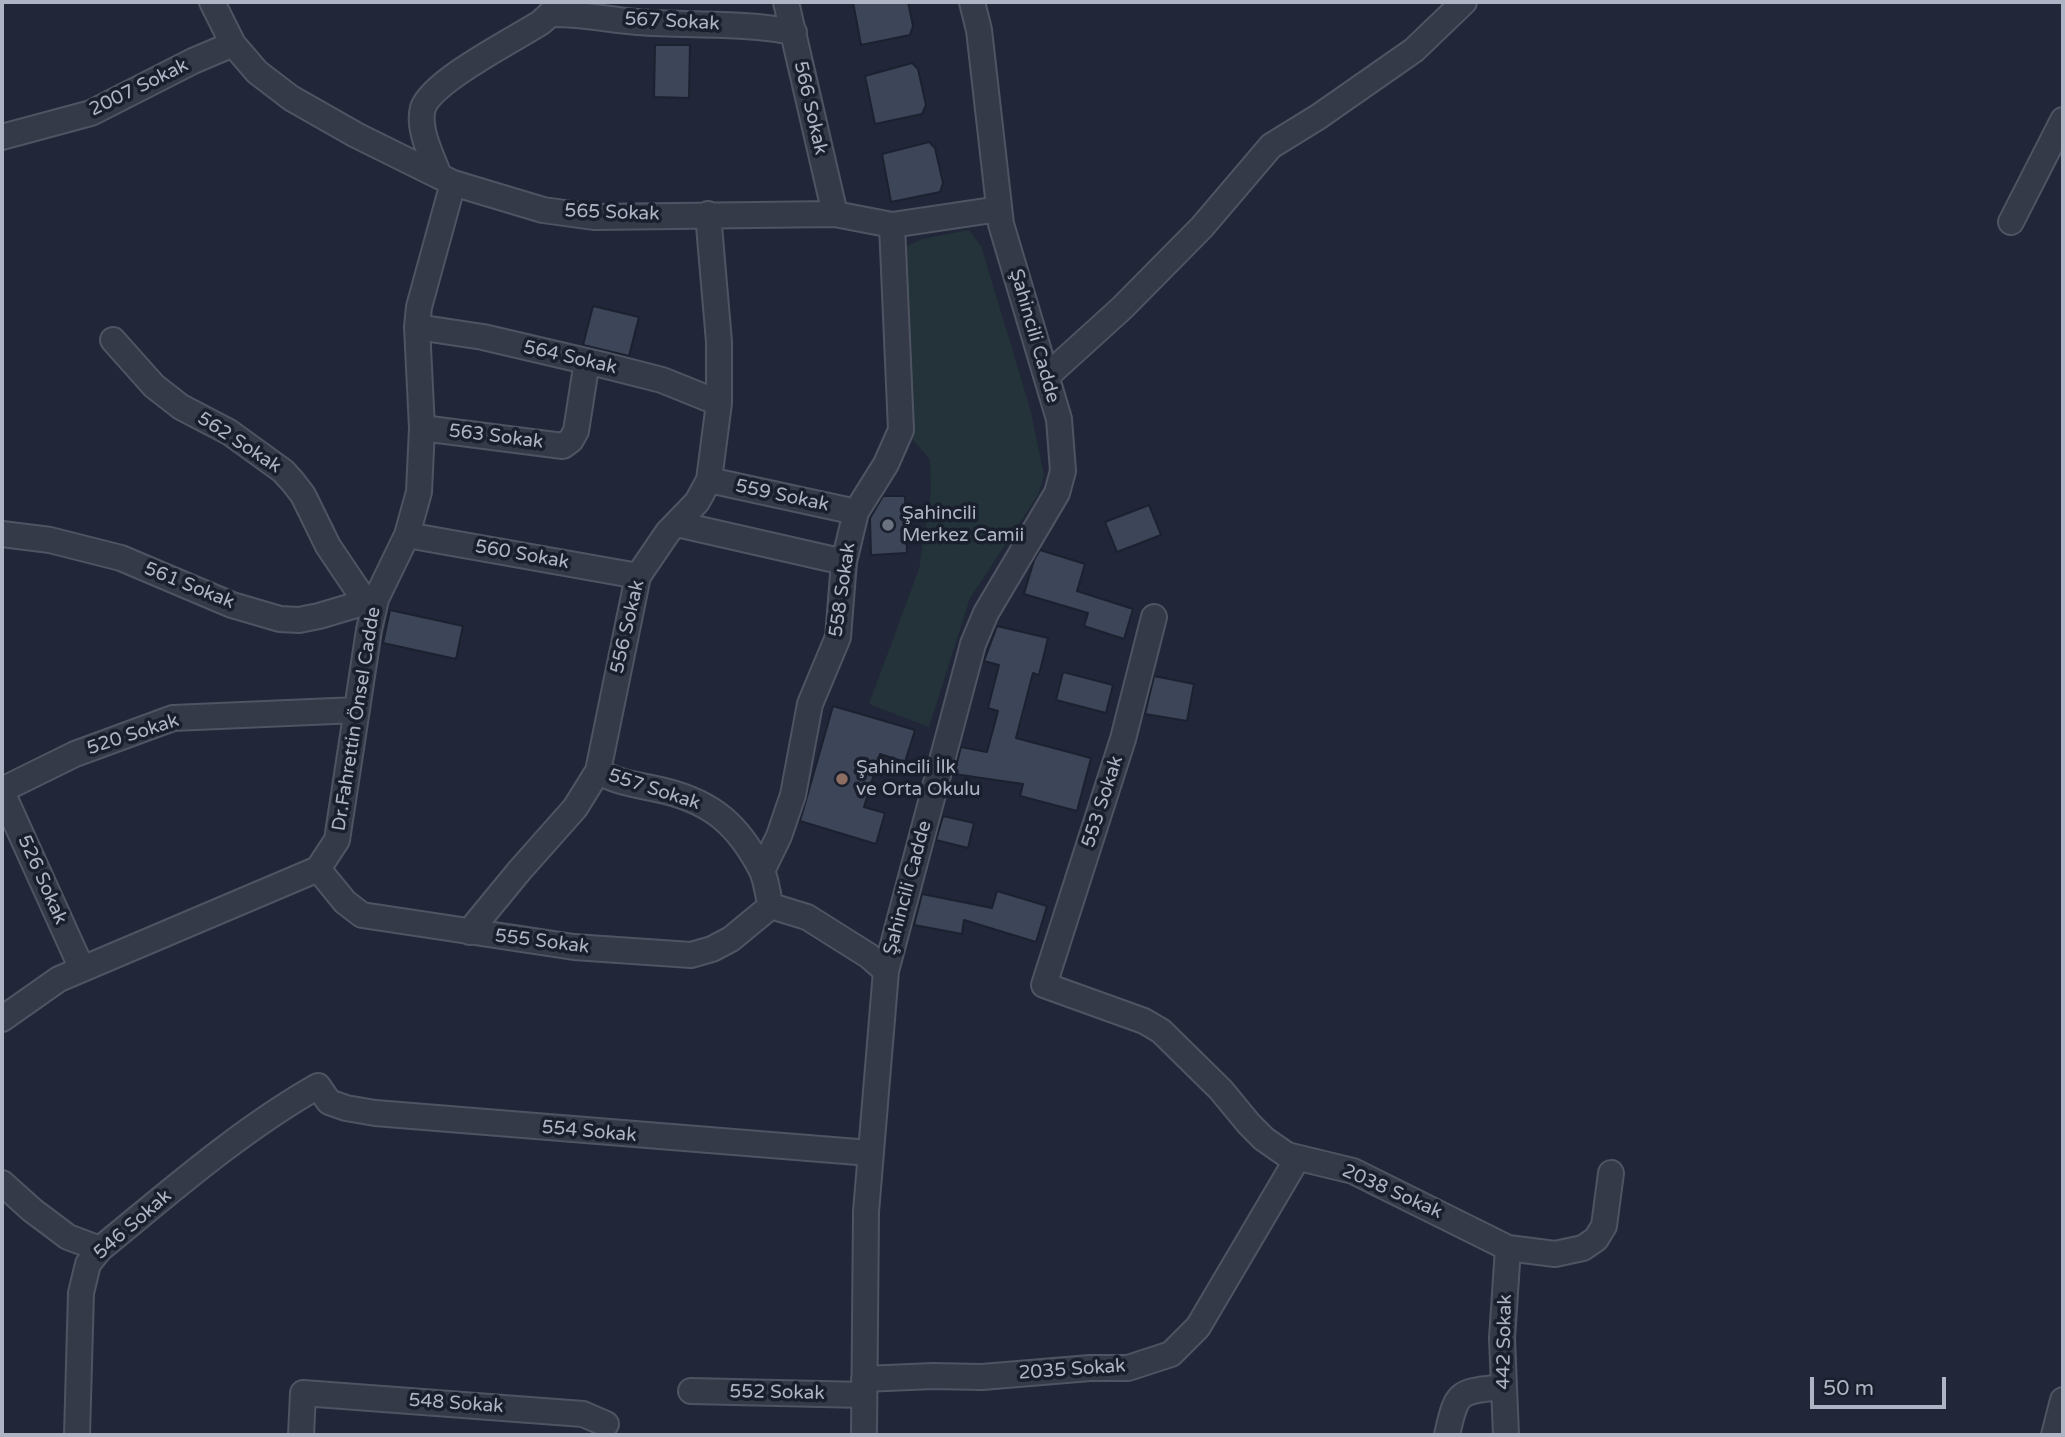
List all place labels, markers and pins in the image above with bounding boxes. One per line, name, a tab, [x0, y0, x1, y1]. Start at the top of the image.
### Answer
place label: Şahincili Merkez Camii	[902, 503, 1024, 547]
marker: Şahincili Merkez Camii	[880, 517, 896, 533]
place label: Şahincili İlk ve Orta Okulu	[856, 757, 981, 801]
marker: Şahincili İlk ve Orta Okulu	[834, 771, 850, 787]

